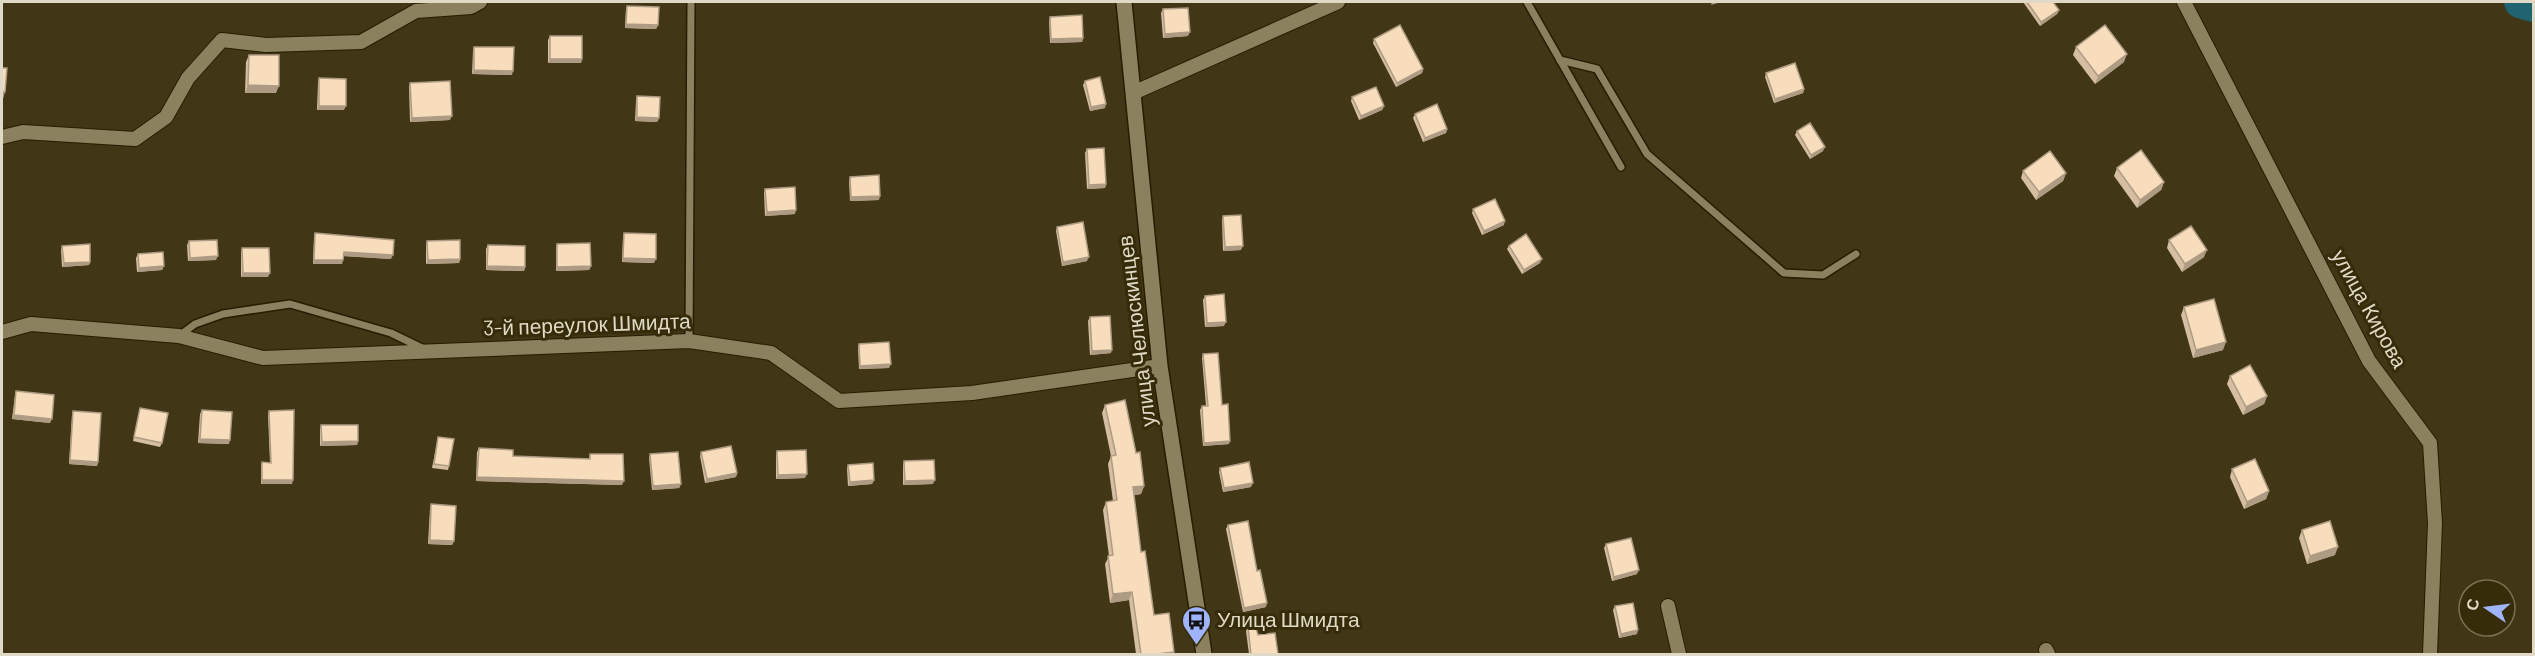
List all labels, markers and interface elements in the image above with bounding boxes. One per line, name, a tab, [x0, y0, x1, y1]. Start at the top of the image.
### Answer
street label: улица Челюскинцев	[1111, 234, 1160, 428]
street label: улица Кирова	[2327, 245, 2413, 372]
street label: 3-й переулок Шмидта	[483, 307, 691, 340]
north arrow	[2457, 578, 2517, 638]
text: С	[2461, 596, 2483, 612]
bus stop icon: Улица Шмидта	[1180, 604, 1212, 646]
place label: Улица Шмидта	[1217, 606, 1360, 631]

